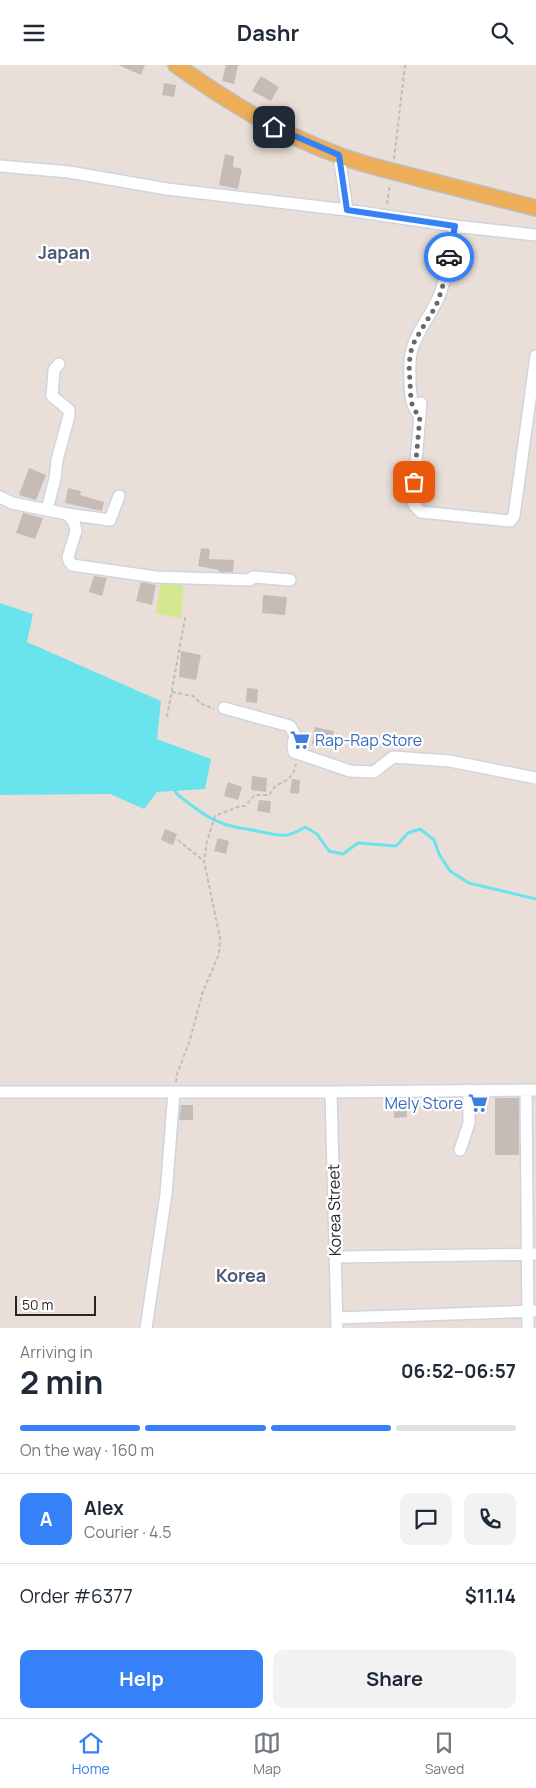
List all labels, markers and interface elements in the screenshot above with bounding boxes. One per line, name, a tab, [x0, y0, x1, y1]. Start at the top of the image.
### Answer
text: Dashr	[237, 18, 299, 48]
icon: menu	[20, 19, 48, 47]
icon: search	[488, 19, 516, 47]
pin	[253, 106, 295, 148]
icon: home	[260, 113, 288, 141]
courier	[424, 232, 474, 282]
district label: Japan	[38, 240, 90, 264]
icon: car	[435, 243, 463, 271]
pin	[393, 461, 435, 503]
icon: bag	[400, 468, 428, 496]
supermarket icon: Rap-Rap Store	[289, 729, 311, 751]
place label: Rap-Rap Store	[315, 729, 422, 751]
place label: Mely Store	[384, 1092, 463, 1114]
supermarket icon: Mely Store	[467, 1092, 489, 1114]
street label: Korea Street	[322, 1164, 346, 1256]
district label: Korea	[216, 1263, 266, 1287]
scale bar	[15, 1293, 96, 1316]
text: 50 m	[22, 1295, 53, 1314]
text: Arriving in	[20, 1341, 93, 1363]
text: 06:52–06:57	[401, 1358, 516, 1384]
text: 2 min	[20, 1360, 103, 1404]
text: On the way · 160 m	[20, 1439, 154, 1461]
button: chat	[400, 1493, 452, 1545]
button: phone	[464, 1493, 516, 1545]
text: Alex	[84, 1495, 124, 1521]
text: A	[40, 1506, 52, 1532]
text: Courier · 4.5	[84, 1521, 171, 1543]
text: Order #6377	[20, 1583, 133, 1609]
text: $11.14	[465, 1583, 516, 1609]
button: Help	[20, 1650, 263, 1708]
button: Share	[273, 1650, 516, 1708]
tab: Home	[72, 1729, 110, 1778]
tab: Map	[253, 1729, 281, 1778]
tab: Saved	[425, 1729, 464, 1778]

